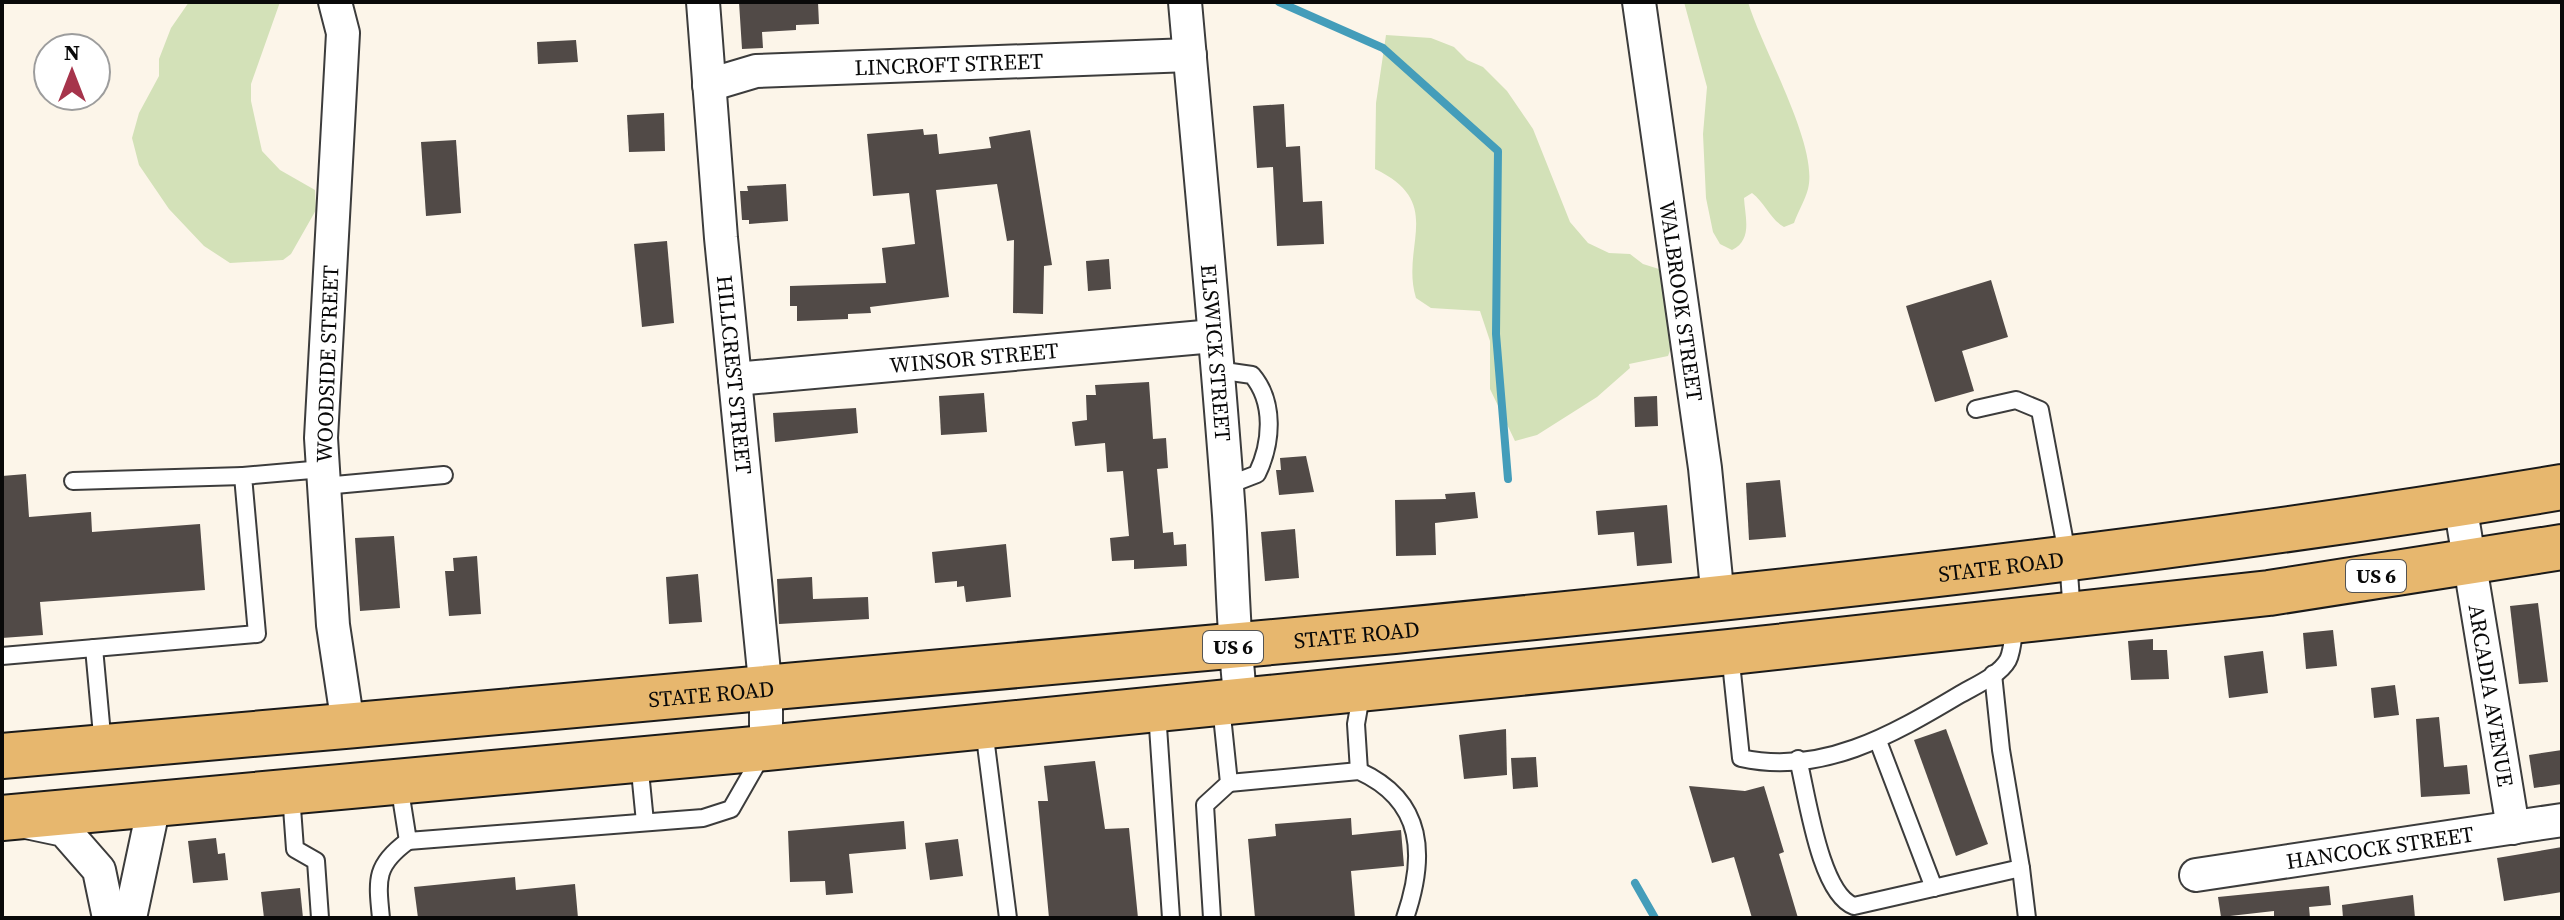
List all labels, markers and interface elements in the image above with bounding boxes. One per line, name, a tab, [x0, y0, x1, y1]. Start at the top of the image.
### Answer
north arrow	[32, 32, 112, 112]
text: N	[64, 37, 80, 67]
street label: LINCROFT STREET	[854, 45, 1044, 82]
street label: WALBROOK STREET	[1652, 199, 1710, 403]
street label: ELSWICK STREET	[1194, 263, 1238, 442]
street label: WOODSIDE STREET	[309, 265, 345, 463]
street label: HILLCREST STREET	[710, 274, 759, 476]
street label: WINSOR STREET	[888, 335, 1060, 380]
street label: STATE ROAD	[1936, 544, 2066, 589]
road number: US 6	[2346, 560, 2406, 592]
street label: ARCADIA AVENUE	[2462, 602, 2521, 789]
street label: STATE ROAD	[1292, 614, 1421, 656]
road number: US 6	[1203, 631, 1263, 663]
street label: STATE ROAD	[647, 673, 776, 714]
street label: HANCOCK STREET	[2284, 818, 2476, 876]

